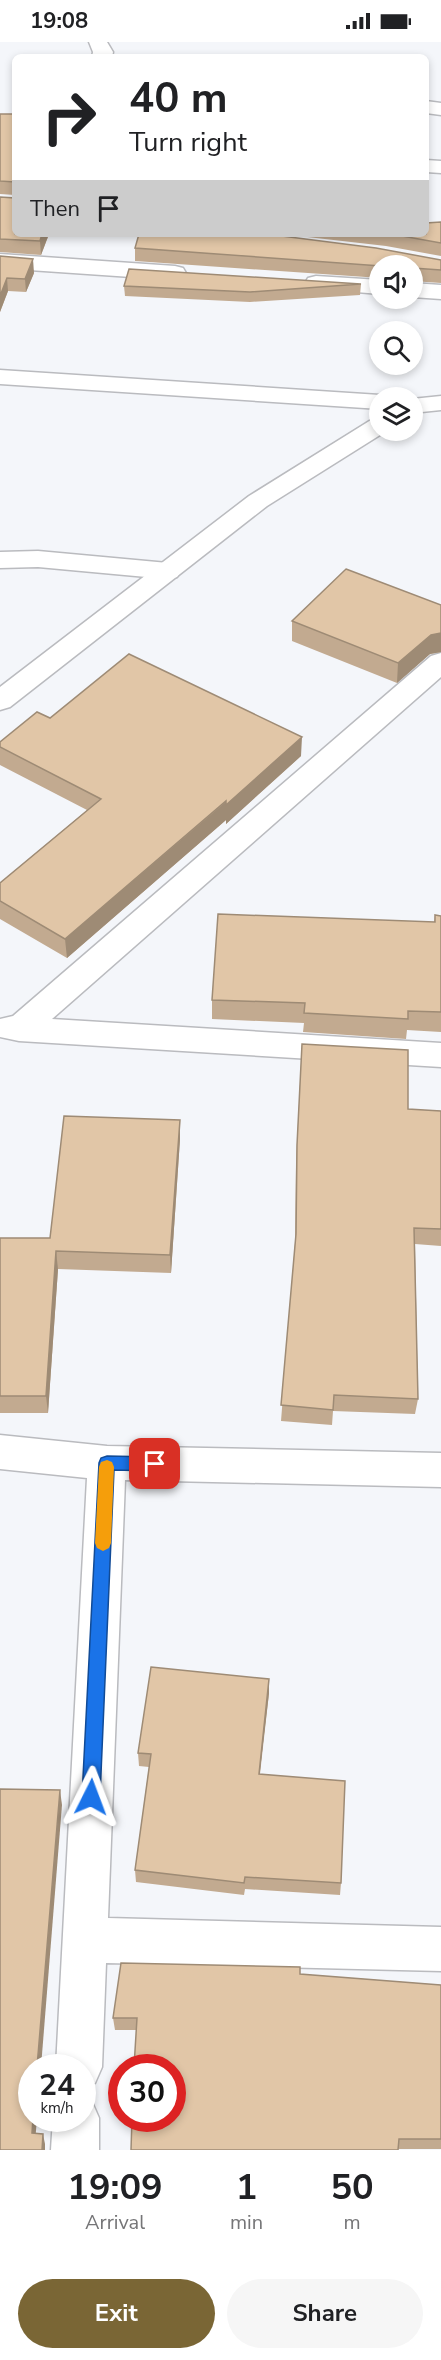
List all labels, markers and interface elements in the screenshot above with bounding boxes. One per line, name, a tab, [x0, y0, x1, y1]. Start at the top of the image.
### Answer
text: 19:08	[30, 6, 88, 36]
text: 40 m	[129, 70, 228, 127]
icon: right	[30, 78, 108, 156]
text: Turn right	[129, 124, 247, 161]
icon: arrive	[92, 192, 125, 225]
text: Then	[30, 194, 80, 224]
map controls	[369, 255, 423, 441]
button: sound	[369, 255, 423, 309]
button: search	[369, 321, 423, 375]
button: layers	[369, 387, 423, 441]
pin	[129, 1438, 180, 1489]
icon: arrive	[138, 1447, 171, 1480]
position arrow	[59, 1765, 123, 1829]
speed limit sign: 30	[108, 2054, 186, 2132]
text: 24	[39, 2065, 75, 2106]
text: km/h	[40, 2098, 74, 2118]
text: 19:09	[67, 2163, 163, 2212]
text: 1	[236, 2163, 257, 2212]
text: 50	[330, 2163, 374, 2212]
text: Arrival	[85, 2209, 145, 2236]
text: min	[230, 2209, 263, 2236]
text: m	[343, 2209, 361, 2236]
button: Exit	[18, 2279, 215, 2348]
button: Share	[227, 2279, 423, 2348]

